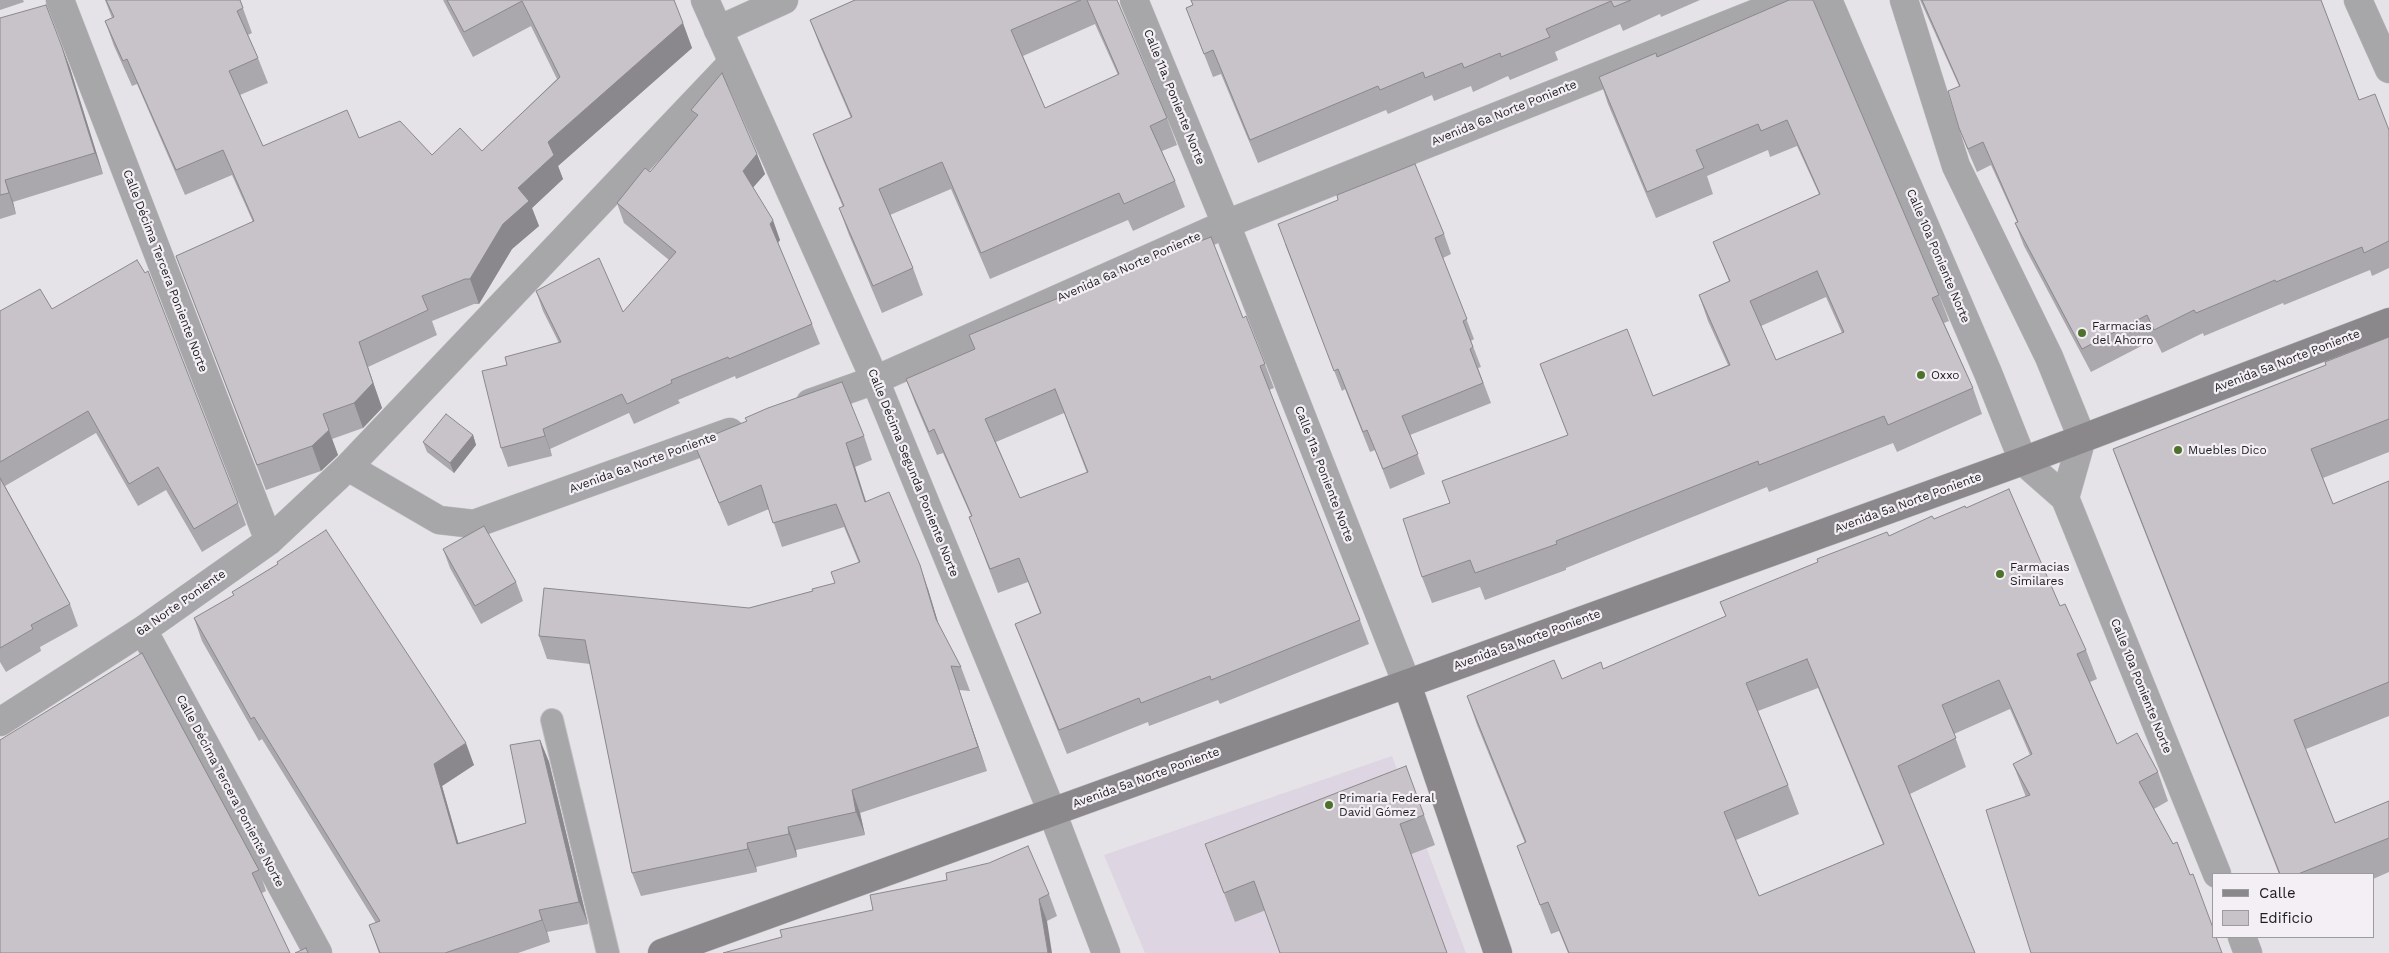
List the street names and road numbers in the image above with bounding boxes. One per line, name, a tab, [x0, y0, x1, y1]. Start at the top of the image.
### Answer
street label: Calle 11a. Poniente Norte	[1140, 27, 1208, 167]
street label: Avenida 6a Norte Poniente	[1429, 77, 1579, 149]
street label: Calle Décima Tercera Poniente Norte	[120, 168, 210, 374]
street label: Calle 10a Poniente Norte	[1903, 187, 1973, 325]
street label: Avenida 6a Norte Poniente	[1055, 229, 1203, 305]
street label: Avenida 5a Norte Poniente	[2212, 326, 2362, 396]
street label: Calle Décima Segunda Poniente Norte	[865, 367, 961, 579]
street label: Calle 11a. Poniente Norte	[1291, 404, 1357, 544]
street label: Avenida 6a Norte Poniente	[567, 430, 719, 496]
street label: Avenida 5a Norte Poniente	[1833, 470, 1983, 536]
street label: 6a Norte Poniente	[133, 567, 229, 639]
street label: Avenida 5a Norte Poniente	[1452, 607, 1602, 673]
street label: Calle 10a Poniente Norte	[2107, 616, 2175, 756]
street label: Calle Décima Tercera Poniente Norte	[173, 692, 287, 890]
street label: Avenida 5a Norte Poniente	[1071, 745, 1221, 811]

